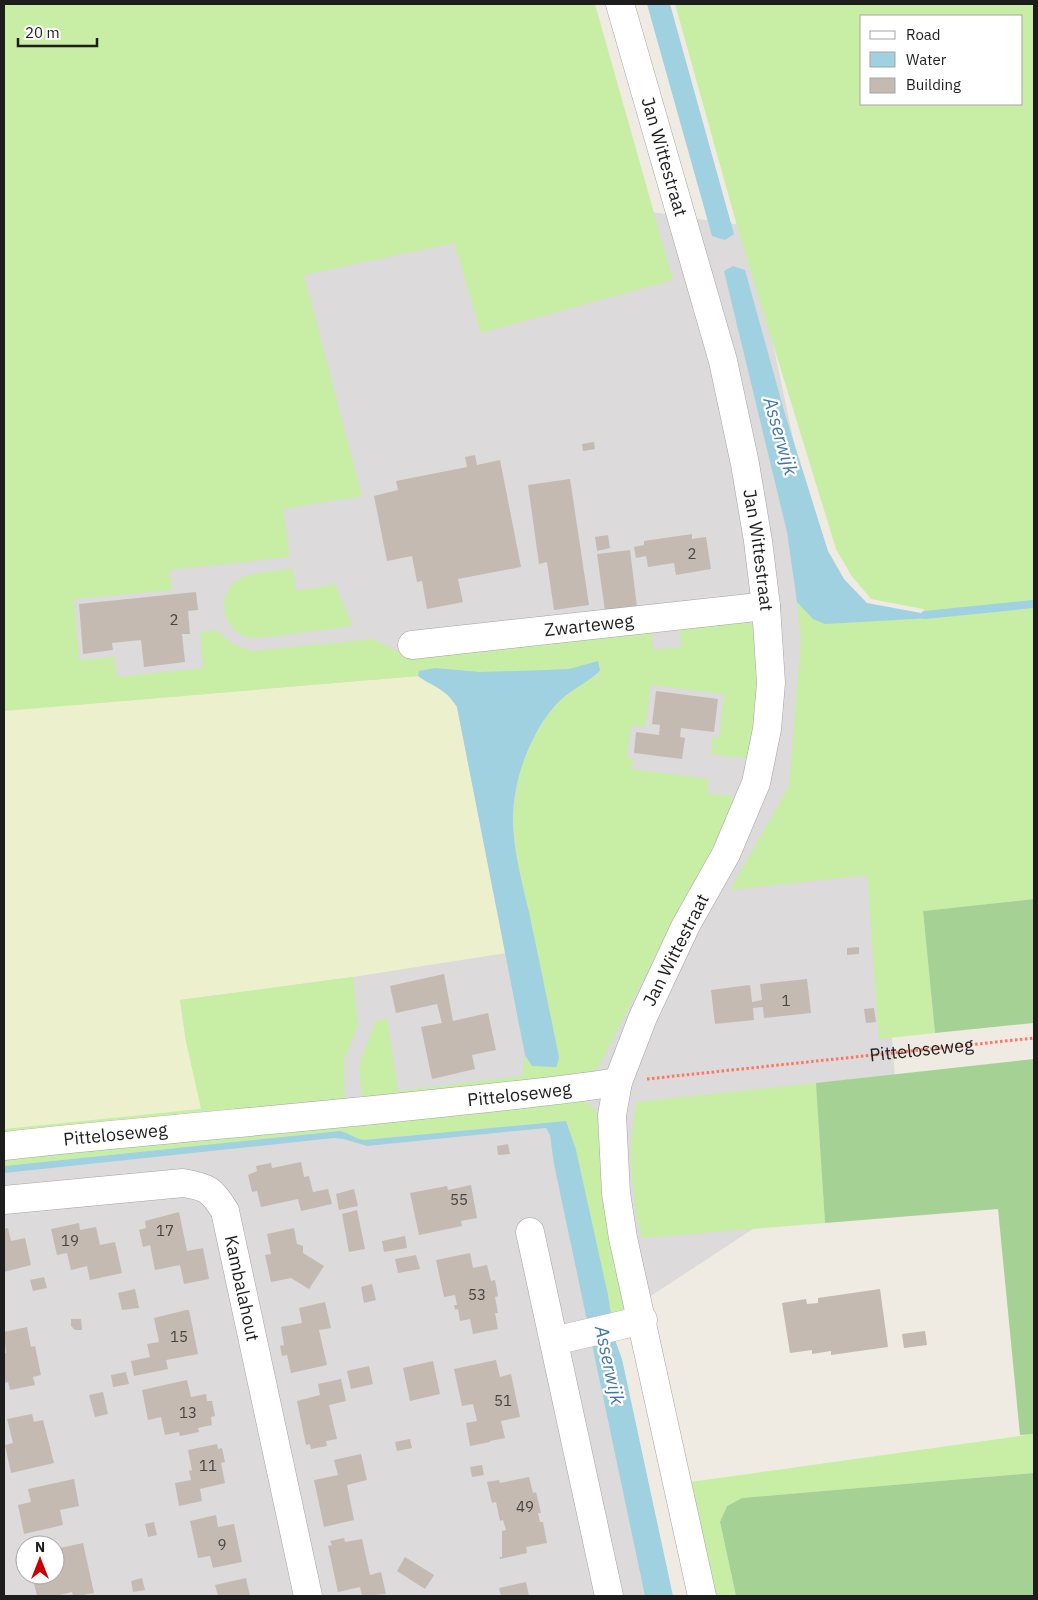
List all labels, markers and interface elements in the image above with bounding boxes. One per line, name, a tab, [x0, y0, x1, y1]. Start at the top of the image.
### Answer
scale bar	[18, 15, 96, 47]
legend	[860, 15, 1023, 105]
text: 20 m	[25, 23, 60, 42]
text: Road	[906, 25, 941, 44]
text: Water	[906, 50, 947, 69]
text: Building	[906, 75, 961, 94]
street label: Jan Wittestraat	[636, 94, 693, 219]
water label: Asserwijk	[758, 393, 804, 479]
street label: Jan Wittestraat	[738, 487, 778, 612]
house number: 2	[687, 544, 697, 563]
street label: Zwarteweg	[543, 609, 635, 641]
house number: 2	[169, 610, 179, 629]
street label: Jan Wittestraat	[637, 890, 714, 1010]
house number: 1	[781, 991, 791, 1010]
street label: Pitteloseweg	[868, 1032, 975, 1066]
street label: Pitteloseweg	[466, 1077, 573, 1111]
street label: Pitteloseweg	[62, 1118, 169, 1151]
house number: 55	[450, 1190, 468, 1209]
house number: 17	[156, 1221, 174, 1240]
house number: 19	[61, 1231, 79, 1250]
street label: Kambalahout	[220, 1233, 265, 1343]
house number: 53	[468, 1285, 486, 1304]
water label: Asserwijk	[590, 1322, 630, 1408]
house number: 15	[170, 1327, 188, 1346]
house number: 51	[494, 1391, 512, 1410]
house number: 13	[179, 1403, 197, 1422]
house number: 11	[199, 1456, 217, 1475]
house number: 49	[516, 1497, 534, 1516]
north arrow	[15, 1535, 65, 1585]
house number: 9	[217, 1535, 227, 1554]
text: N	[35, 1538, 45, 1556]

